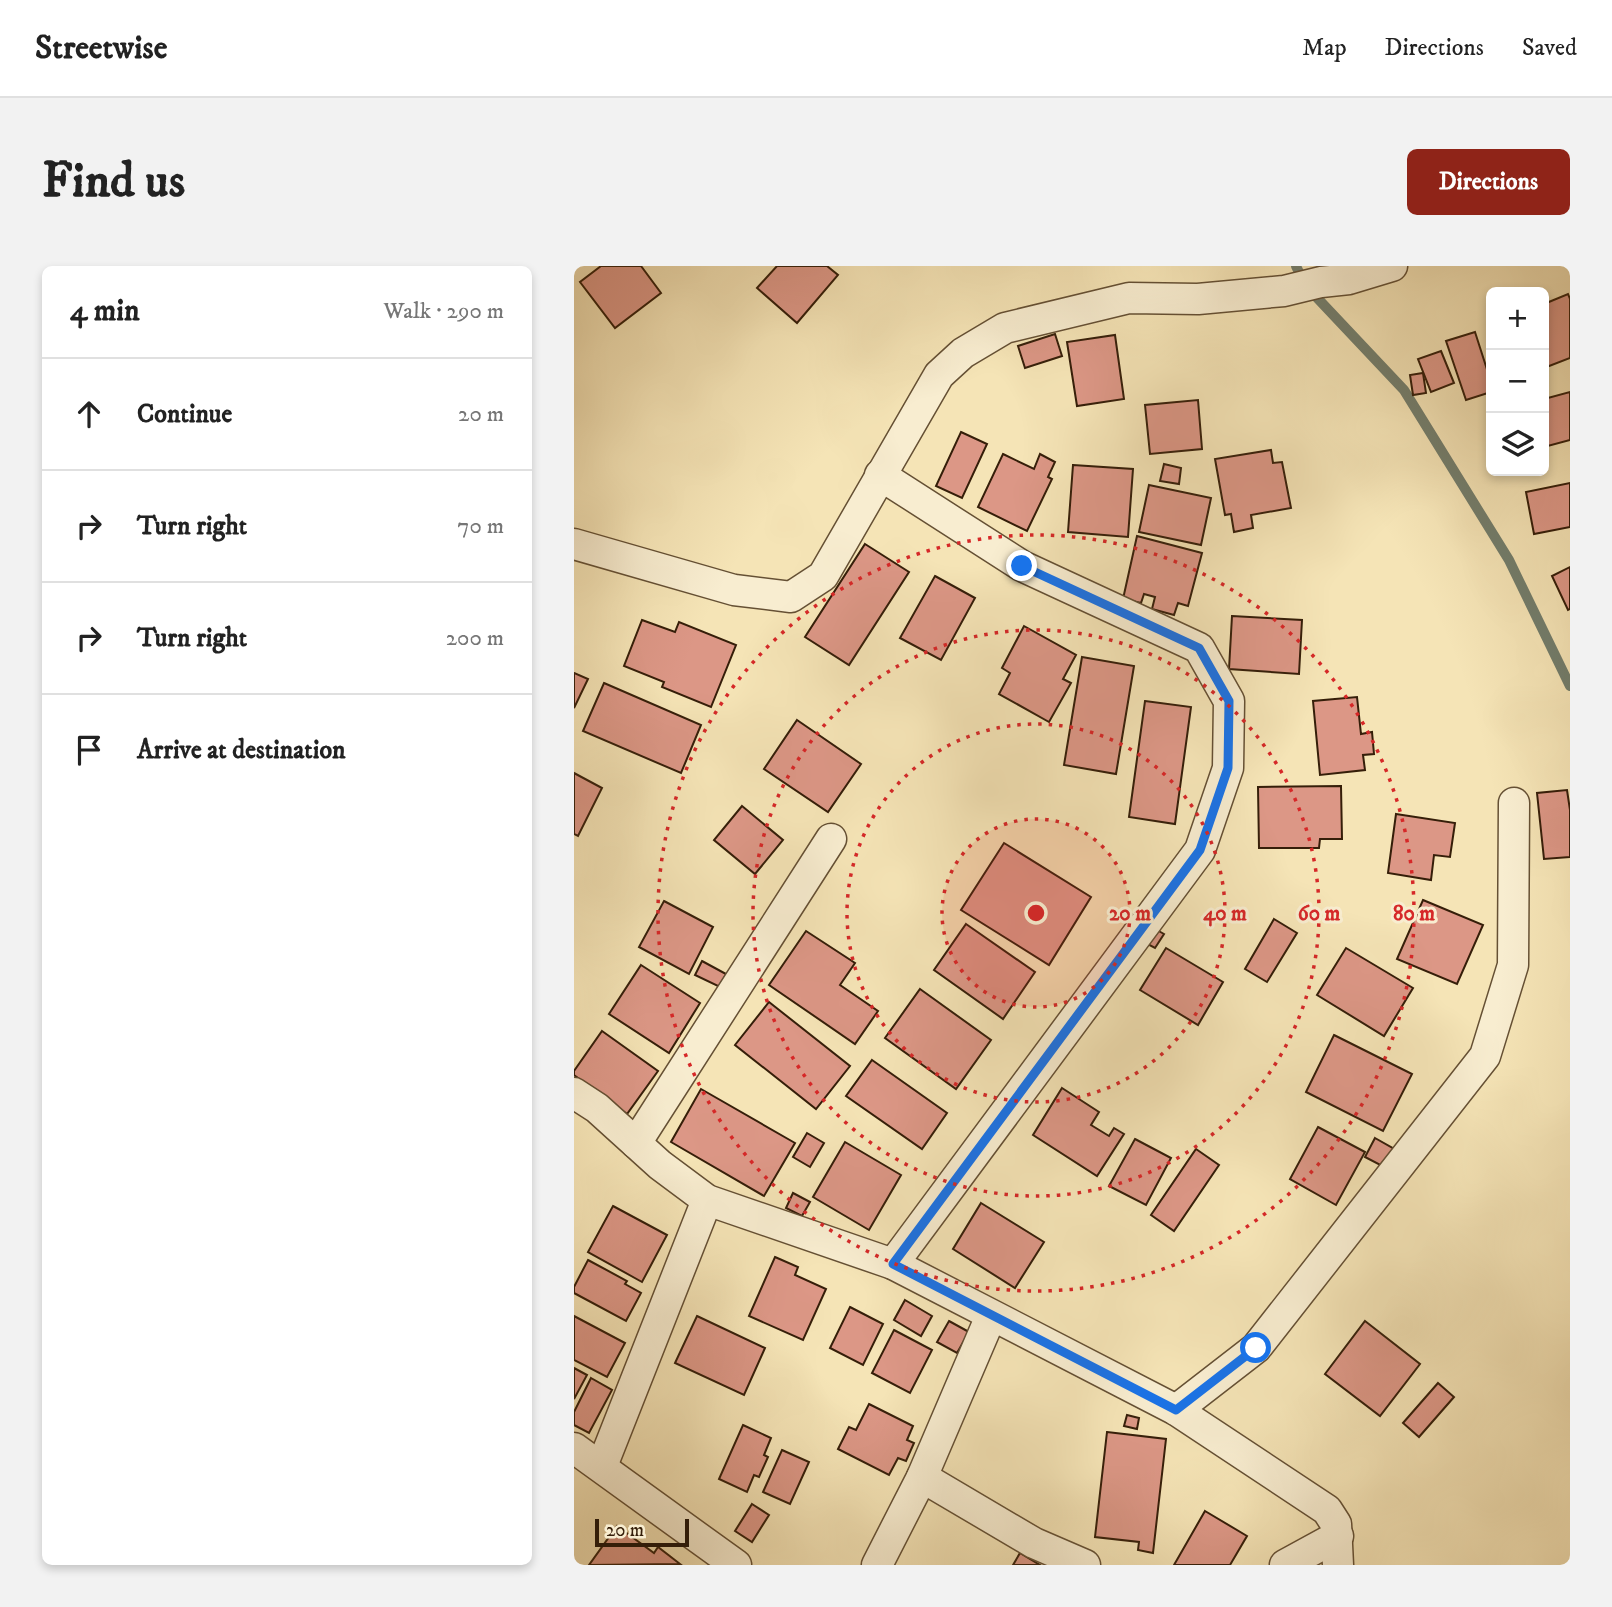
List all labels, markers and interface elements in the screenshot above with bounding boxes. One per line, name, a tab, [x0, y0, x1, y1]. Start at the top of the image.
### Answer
text: Streetwise	[35, 28, 167, 69]
text: Map	[1302, 33, 1347, 63]
text: Directions	[1385, 33, 1484, 63]
text: Saved	[1522, 33, 1577, 63]
button: Directions	[1407, 149, 1570, 215]
text: Find us	[42, 151, 185, 213]
map controls	[1486, 287, 1549, 476]
button: +	[1486, 287, 1549, 350]
text: 4 min	[70, 293, 140, 330]
text: Walk · 290 m	[383, 297, 504, 326]
button: −	[1486, 350, 1549, 413]
icon: ahead	[70, 395, 108, 433]
text: Continue	[137, 398, 232, 431]
text: 20 m	[458, 400, 504, 429]
button: layers	[1486, 413, 1549, 476]
icon: right	[70, 507, 108, 545]
text: Turn right	[137, 510, 247, 543]
text: 70 m	[457, 512, 504, 541]
route end	[1006, 550, 1037, 581]
icon: right	[70, 619, 108, 657]
text: Turn right	[137, 622, 247, 655]
text: 200 m	[446, 624, 504, 653]
icon: arrive	[70, 731, 108, 769]
text: Arrive at destination	[137, 734, 346, 767]
centre of rings	[1024, 901, 1048, 925]
text: 20 m	[1109, 901, 1151, 927]
text: 40 m	[1203, 901, 1247, 927]
text: 60 m	[1298, 901, 1340, 927]
text: 80 m	[1393, 901, 1435, 927]
route start	[1240, 1332, 1271, 1363]
scale bar	[595, 1516, 690, 1548]
text: 20 m	[606, 1519, 644, 1542]

